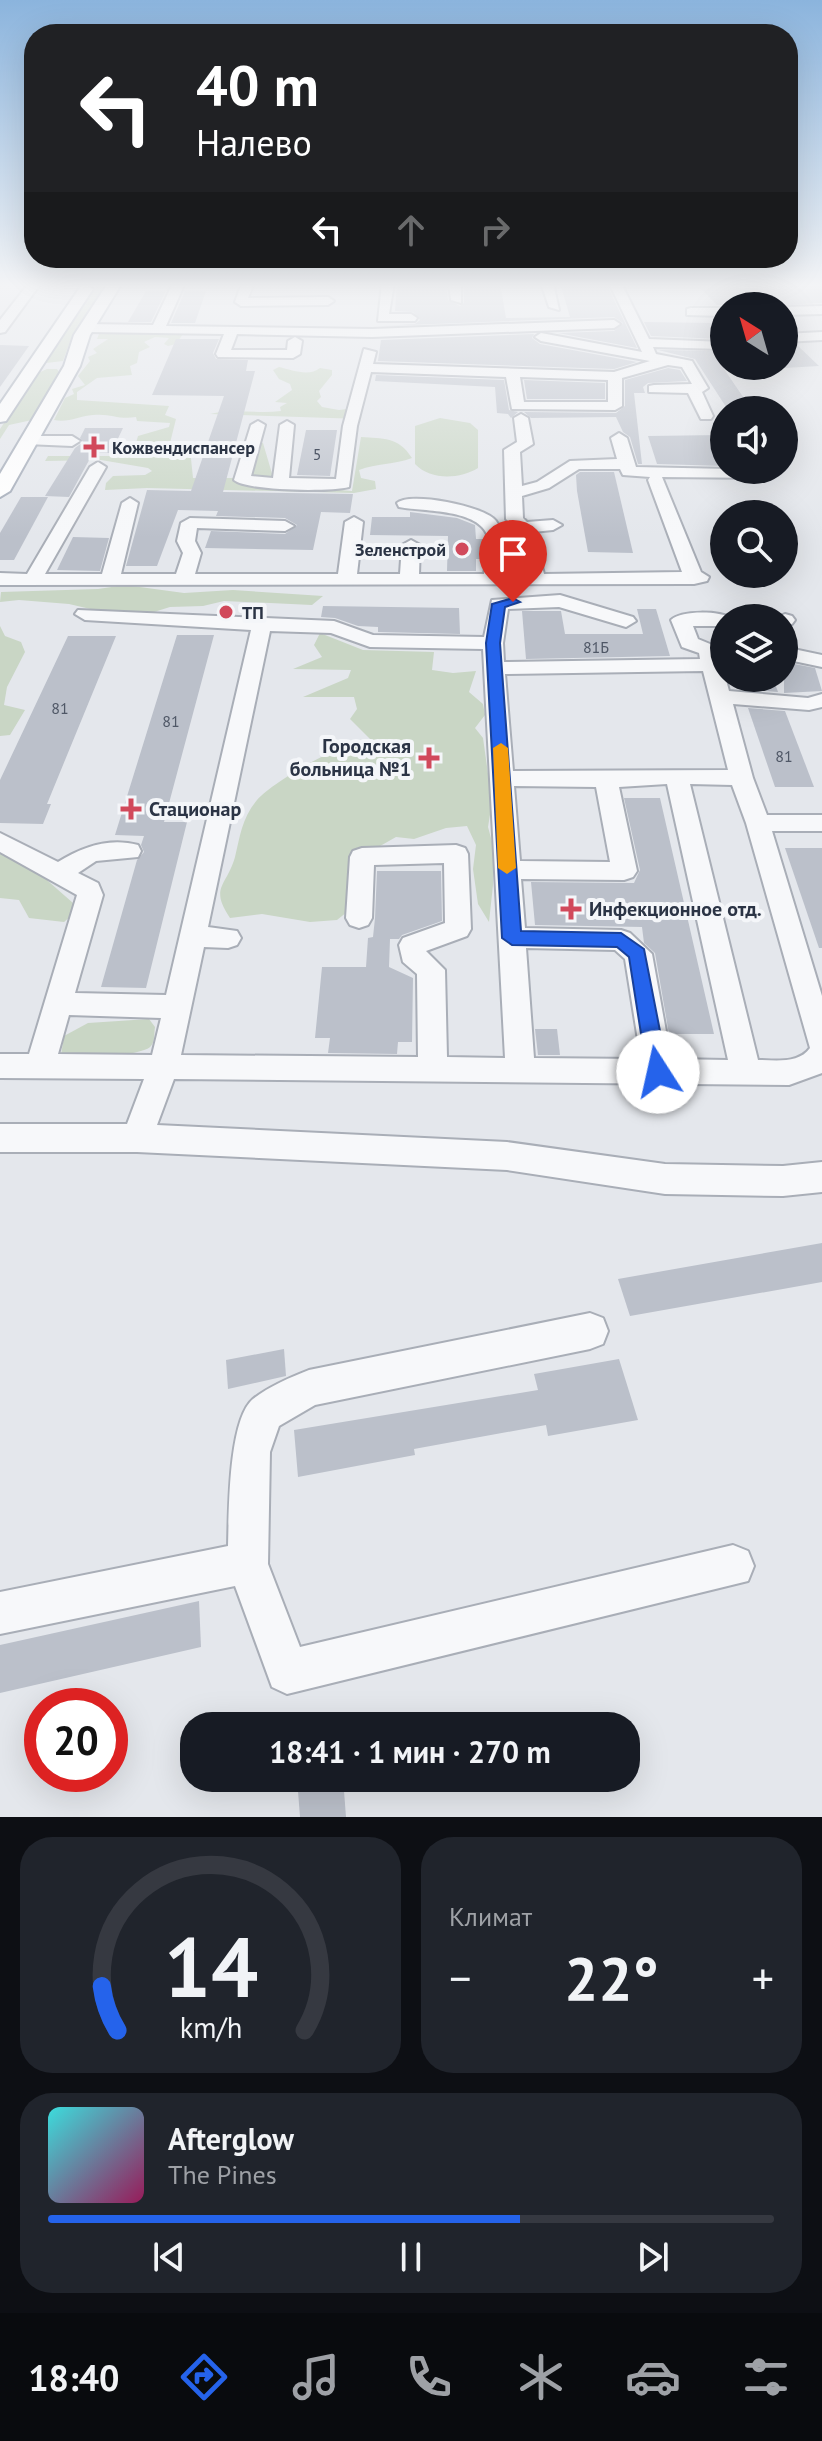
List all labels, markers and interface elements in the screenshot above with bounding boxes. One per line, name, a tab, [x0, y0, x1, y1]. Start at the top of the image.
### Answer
text: 40 m	[196, 49, 319, 121]
icon: left	[64, 56, 168, 160]
text: Налево	[196, 119, 312, 166]
icon: left	[305, 208, 349, 252]
icon: ahead	[389, 208, 433, 252]
icon: right	[473, 208, 517, 252]
north arrow	[710, 292, 798, 380]
map controls	[710, 292, 798, 692]
button: sound	[710, 396, 798, 484]
marker: Кожвендиспансер	[83, 436, 105, 458]
place label: Кожвендиспансер	[112, 436, 255, 459]
house number: 5	[313, 444, 321, 464]
button: search	[710, 500, 798, 588]
pin	[479, 520, 547, 602]
icon: arrive	[491, 532, 535, 576]
place label: Зеленстрой	[355, 538, 446, 561]
marker: Зеленстрой	[453, 540, 471, 558]
place label: ТП	[242, 601, 264, 624]
marker: ТП	[217, 603, 235, 621]
button: layers	[710, 604, 798, 692]
house number: 81Б	[583, 637, 609, 657]
house number: 81	[51, 698, 69, 718]
house number: 81	[162, 711, 180, 731]
place label: Городская больница №1	[290, 733, 411, 782]
house number: 81	[775, 746, 793, 766]
marker: Городская больница №1	[418, 747, 440, 769]
place label: Стационар	[149, 796, 242, 822]
marker: Стационар	[120, 798, 142, 820]
place label: Инфекционное отд.	[589, 896, 762, 922]
marker: Инфекционное отд.	[560, 898, 582, 920]
position arrow	[616, 1030, 700, 1114]
speed limit sign: 20	[24, 1688, 128, 1792]
text: 18:41 · 1 мин · 270 m	[269, 1732, 551, 1771]
text: Климат	[449, 1900, 532, 1933]
text: 14	[163, 1912, 258, 2020]
text: 22°	[564, 1939, 659, 2017]
text: −	[449, 1949, 471, 2006]
text: +	[752, 1949, 774, 2006]
text: km/h	[179, 2009, 242, 2046]
text: Afterglow	[168, 2119, 294, 2158]
text: The Pines	[168, 2158, 277, 2191]
icon: previous	[147, 2235, 191, 2279]
icon: pause	[389, 2235, 433, 2279]
icon: next	[631, 2235, 675, 2279]
icon: directions	[176, 2349, 232, 2405]
icon: music	[288, 2349, 344, 2405]
icon: phone	[401, 2349, 457, 2405]
icon: climate	[513, 2349, 569, 2405]
icon: car	[625, 2349, 681, 2405]
icon: filters	[738, 2349, 794, 2405]
text: 18:40	[28, 2354, 120, 2401]

